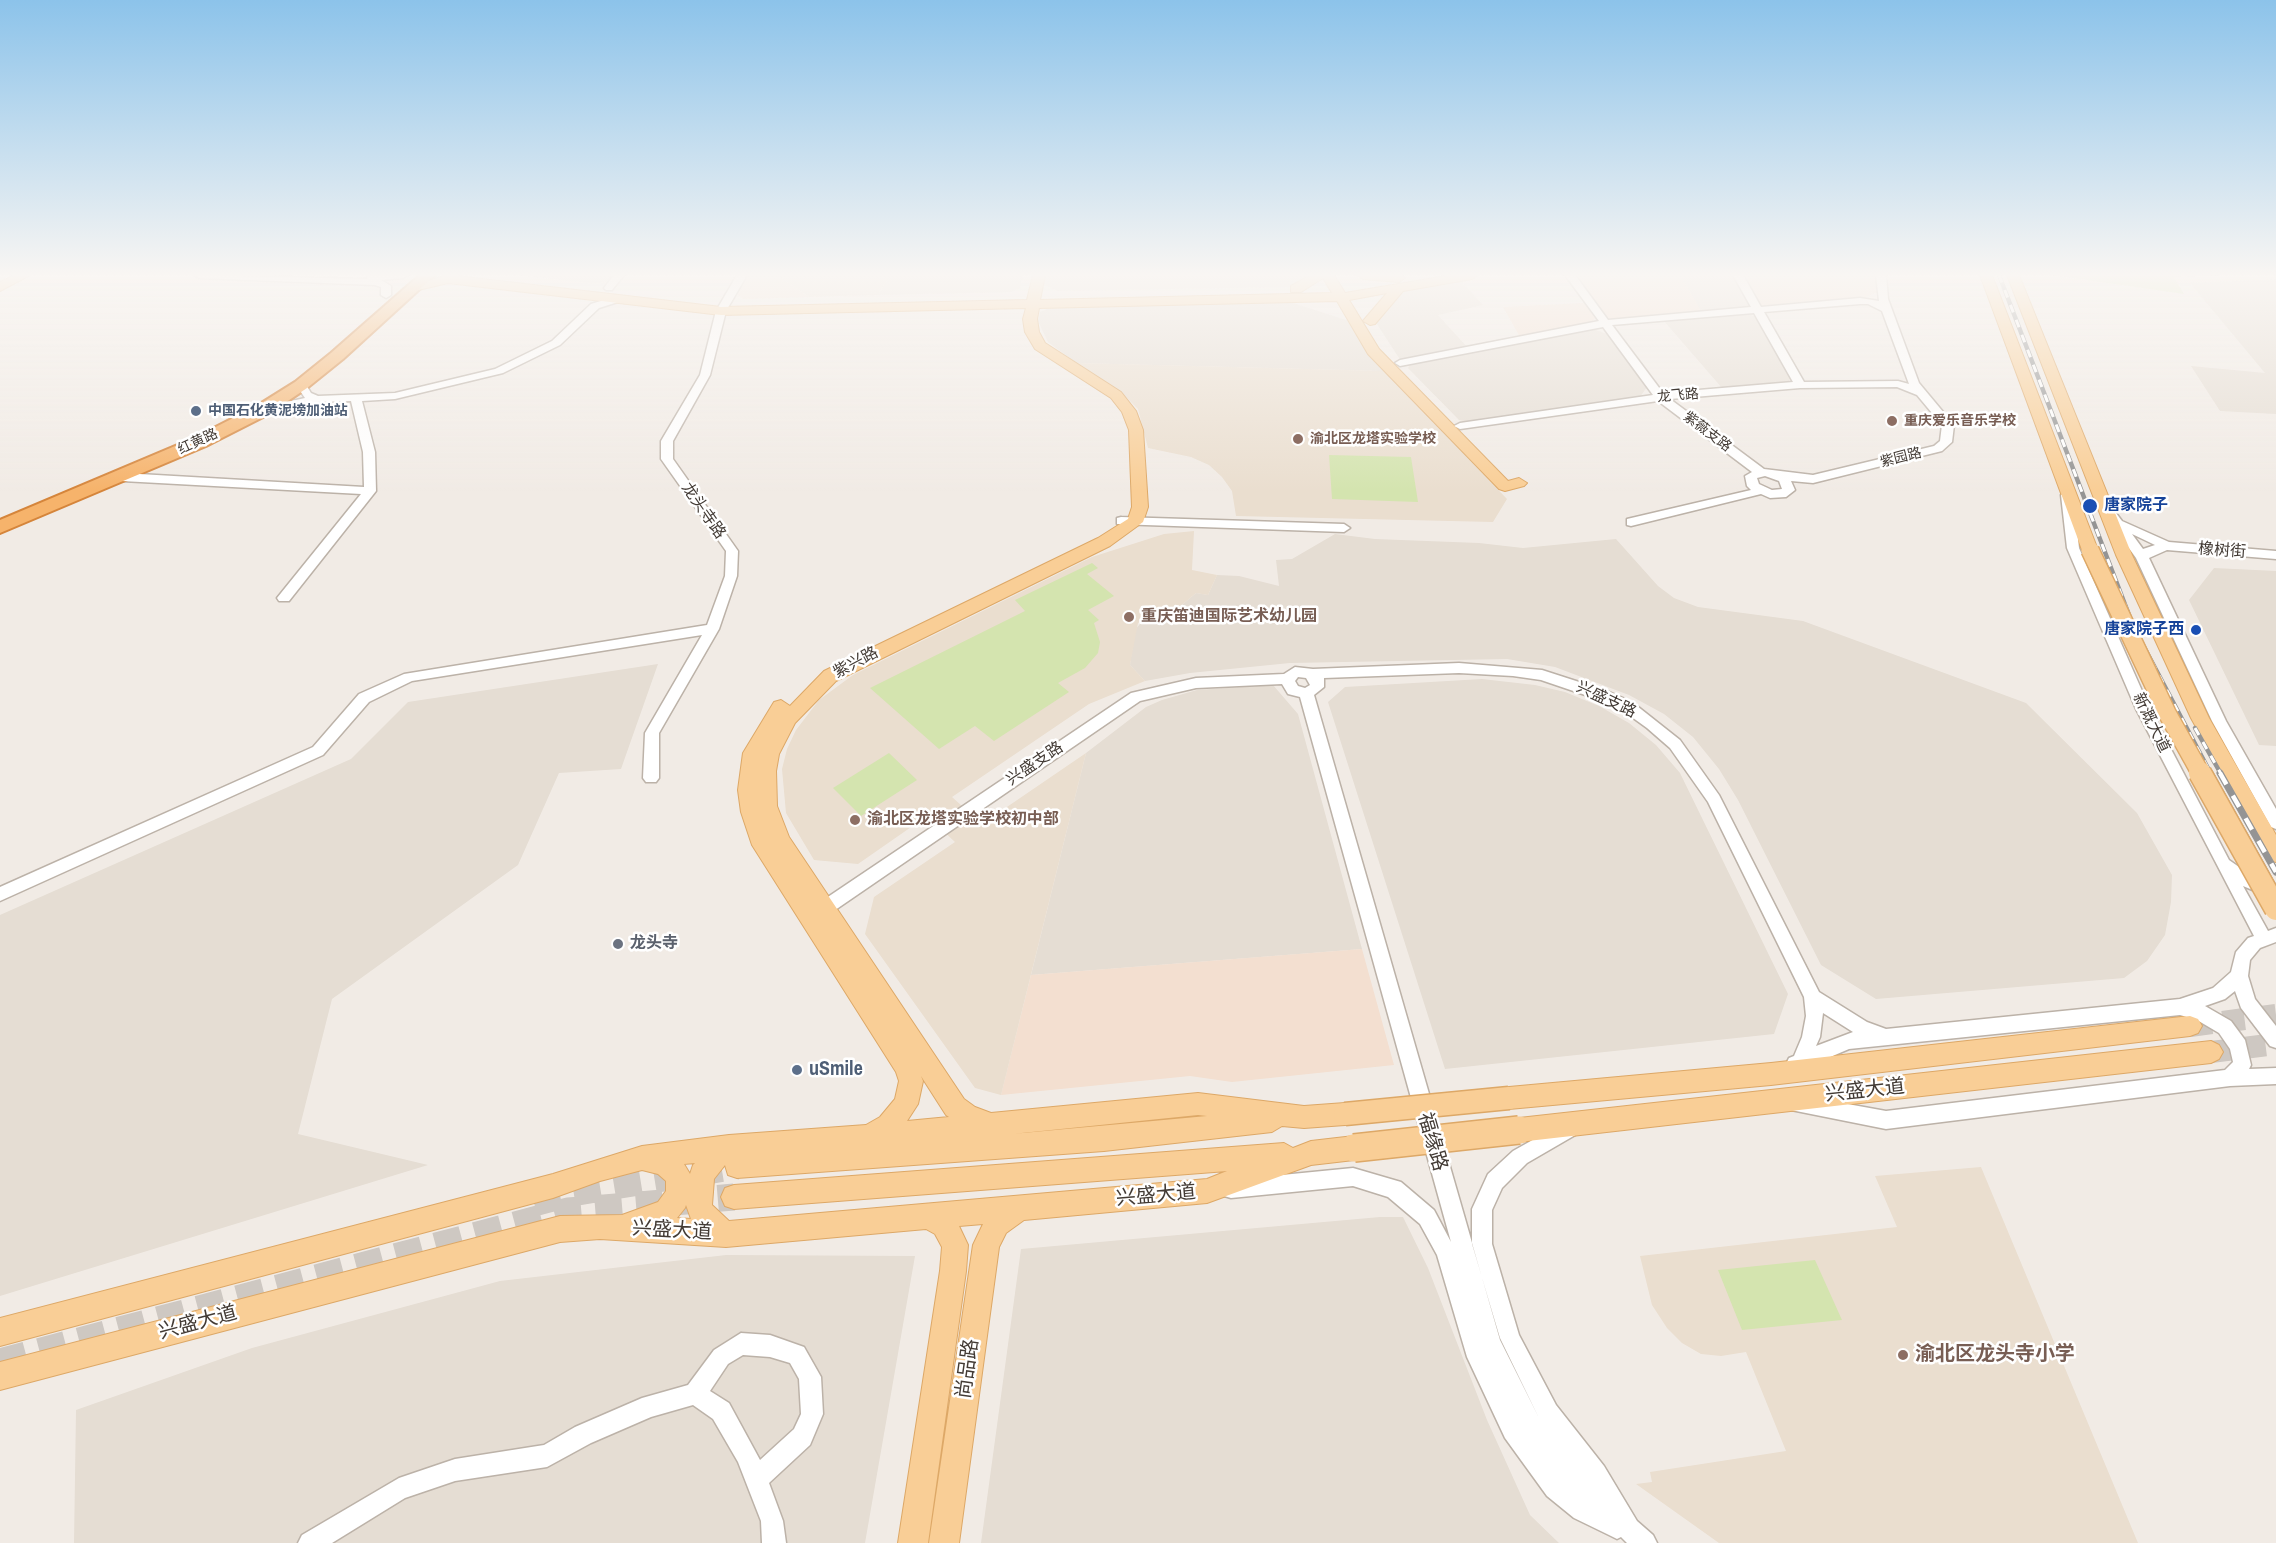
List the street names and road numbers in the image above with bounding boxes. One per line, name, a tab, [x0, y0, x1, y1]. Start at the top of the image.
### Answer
street label: 龙飞路	[1656, 386, 1700, 406]
street label: 紫薇支路	[1680, 408, 1734, 456]
street label: 红黄路	[175, 426, 221, 458]
street label: 紫园路	[1879, 445, 1923, 471]
street label: 龙头寺路	[677, 479, 729, 543]
street label: 橡树街	[2197, 540, 2247, 562]
street label: 紫兴路	[830, 643, 882, 683]
street label: 兴盛支路	[1573, 678, 1639, 722]
street label: 新溉大道	[2128, 690, 2174, 756]
street label: 兴盛支路	[1003, 738, 1067, 790]
street label: 兴盛大道	[1824, 1075, 1906, 1107]
street label: 福缘路	[1412, 1110, 1452, 1174]
street label: 兴盛大道	[1115, 1181, 1197, 1211]
street label: 兴盛大道	[631, 1217, 713, 1245]
street label: 兴盛大道	[156, 1301, 240, 1345]
street label: 尚品路	[952, 1338, 984, 1400]

